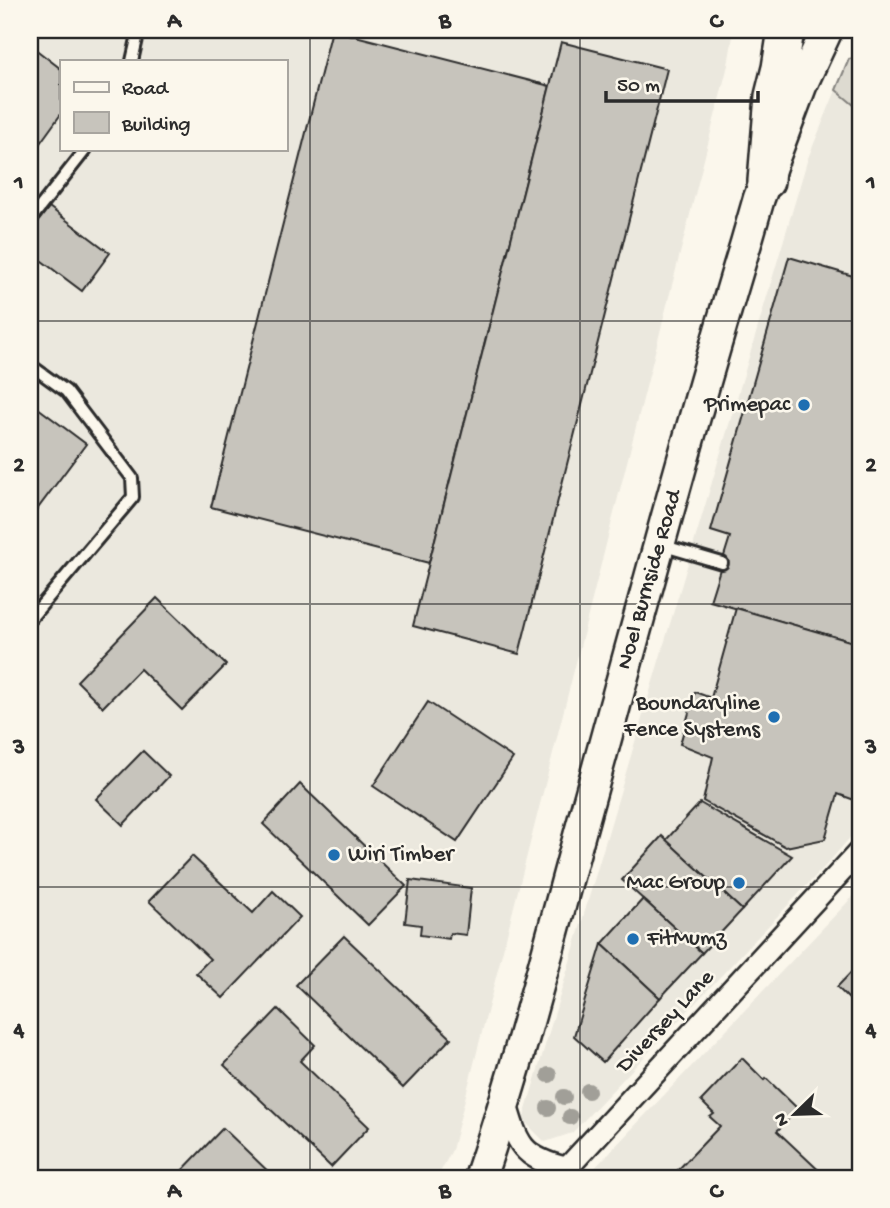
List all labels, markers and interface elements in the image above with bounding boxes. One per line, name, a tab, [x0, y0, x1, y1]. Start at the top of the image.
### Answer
text: A	[166, 9, 182, 36]
text: B	[438, 9, 452, 36]
text: C	[710, 9, 725, 36]
legend	[60, 60, 287, 150]
scale bar	[606, 60, 759, 104]
text: 50 m	[617, 75, 660, 100]
text: Road	[122, 78, 170, 103]
text: Building	[121, 114, 191, 139]
text: 1	[13, 170, 24, 197]
text: 1	[865, 170, 876, 197]
place label: Primepac	[703, 392, 791, 419]
marker: Primepac	[796, 397, 812, 413]
text: 2	[13, 453, 25, 480]
text: 2	[865, 453, 877, 480]
street label: Noel Burnside Road	[611, 486, 689, 673]
place label: Boundaryline Fence Systems	[623, 691, 761, 744]
marker: Boundaryline Fence Systems	[766, 709, 782, 725]
text: 3	[12, 735, 25, 762]
text: 3	[864, 735, 877, 762]
place label: Wiri Timber	[348, 842, 455, 869]
marker: Wiri Timber	[326, 847, 342, 863]
place label: Mac Group	[626, 870, 725, 897]
marker: Mac Group	[731, 875, 747, 891]
place label: FitMumz	[646, 926, 727, 953]
marker: FitMumz	[625, 931, 641, 947]
street label: Diversey Lane	[610, 964, 721, 1081]
text: 4	[13, 1018, 25, 1045]
text: 4	[865, 1018, 877, 1045]
north arrow	[760, 1078, 830, 1148]
text: N	[770, 1109, 796, 1129]
text: A	[166, 1179, 182, 1206]
text: B	[438, 1179, 452, 1206]
text: C	[710, 1179, 725, 1206]

